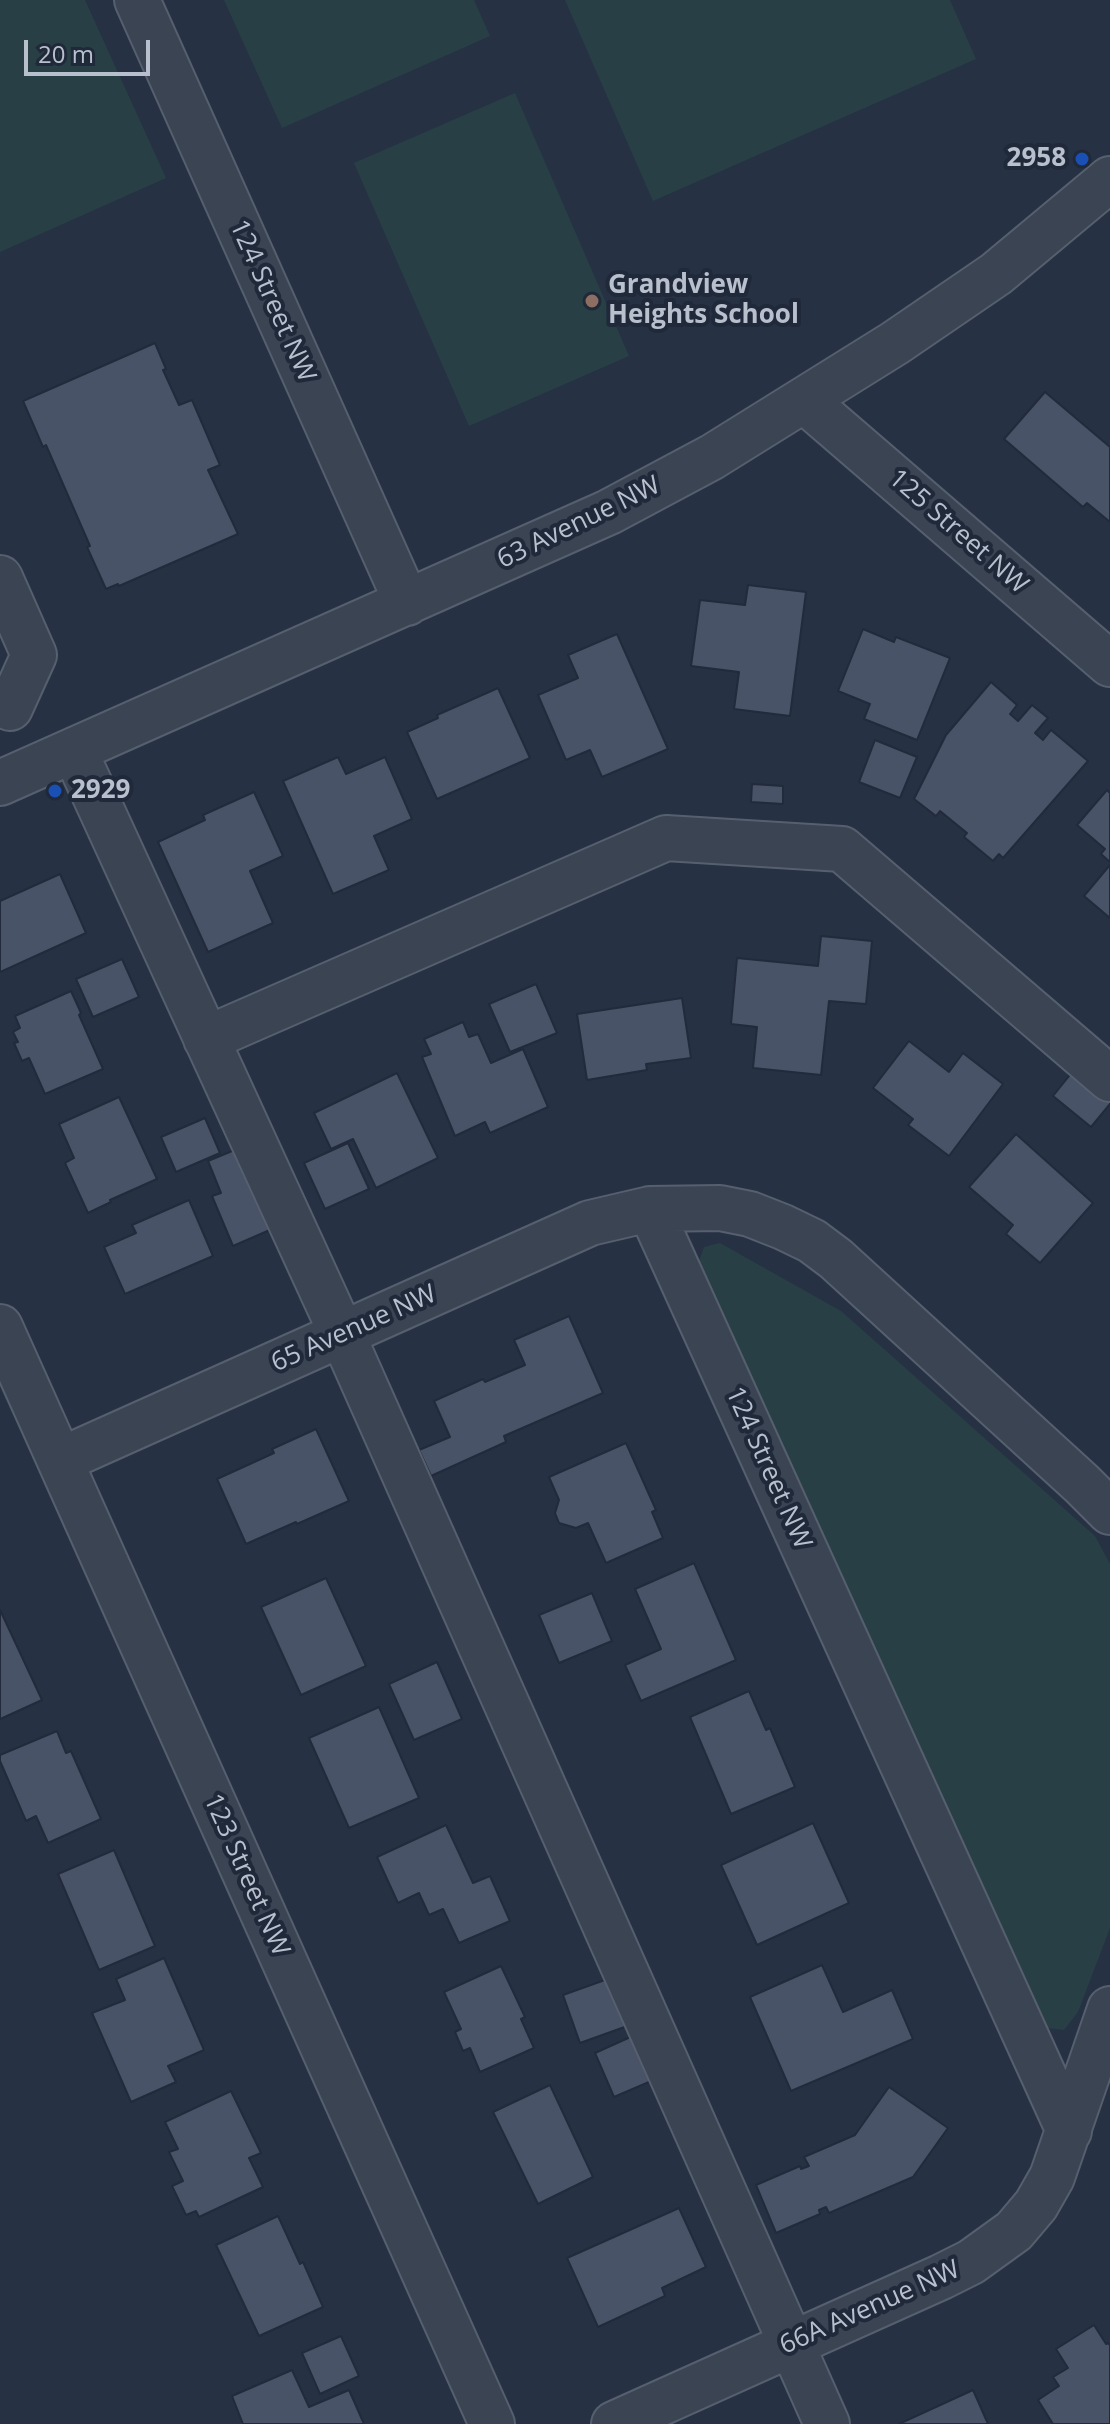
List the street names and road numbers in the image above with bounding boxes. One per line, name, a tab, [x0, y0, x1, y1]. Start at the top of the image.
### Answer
street label: 124 Street NW	[222, 215, 322, 387]
street label: 125 Street NW	[882, 463, 1034, 601]
street label: 63 Avenue NW	[492, 470, 666, 576]
street label: 65 Avenue NW	[267, 1279, 441, 1379]
street label: 124 Street NW	[718, 1382, 818, 1554]
street label: 123 Street NW	[196, 1789, 296, 1961]
street label: 66A Avenue NW	[775, 2254, 965, 2362]

